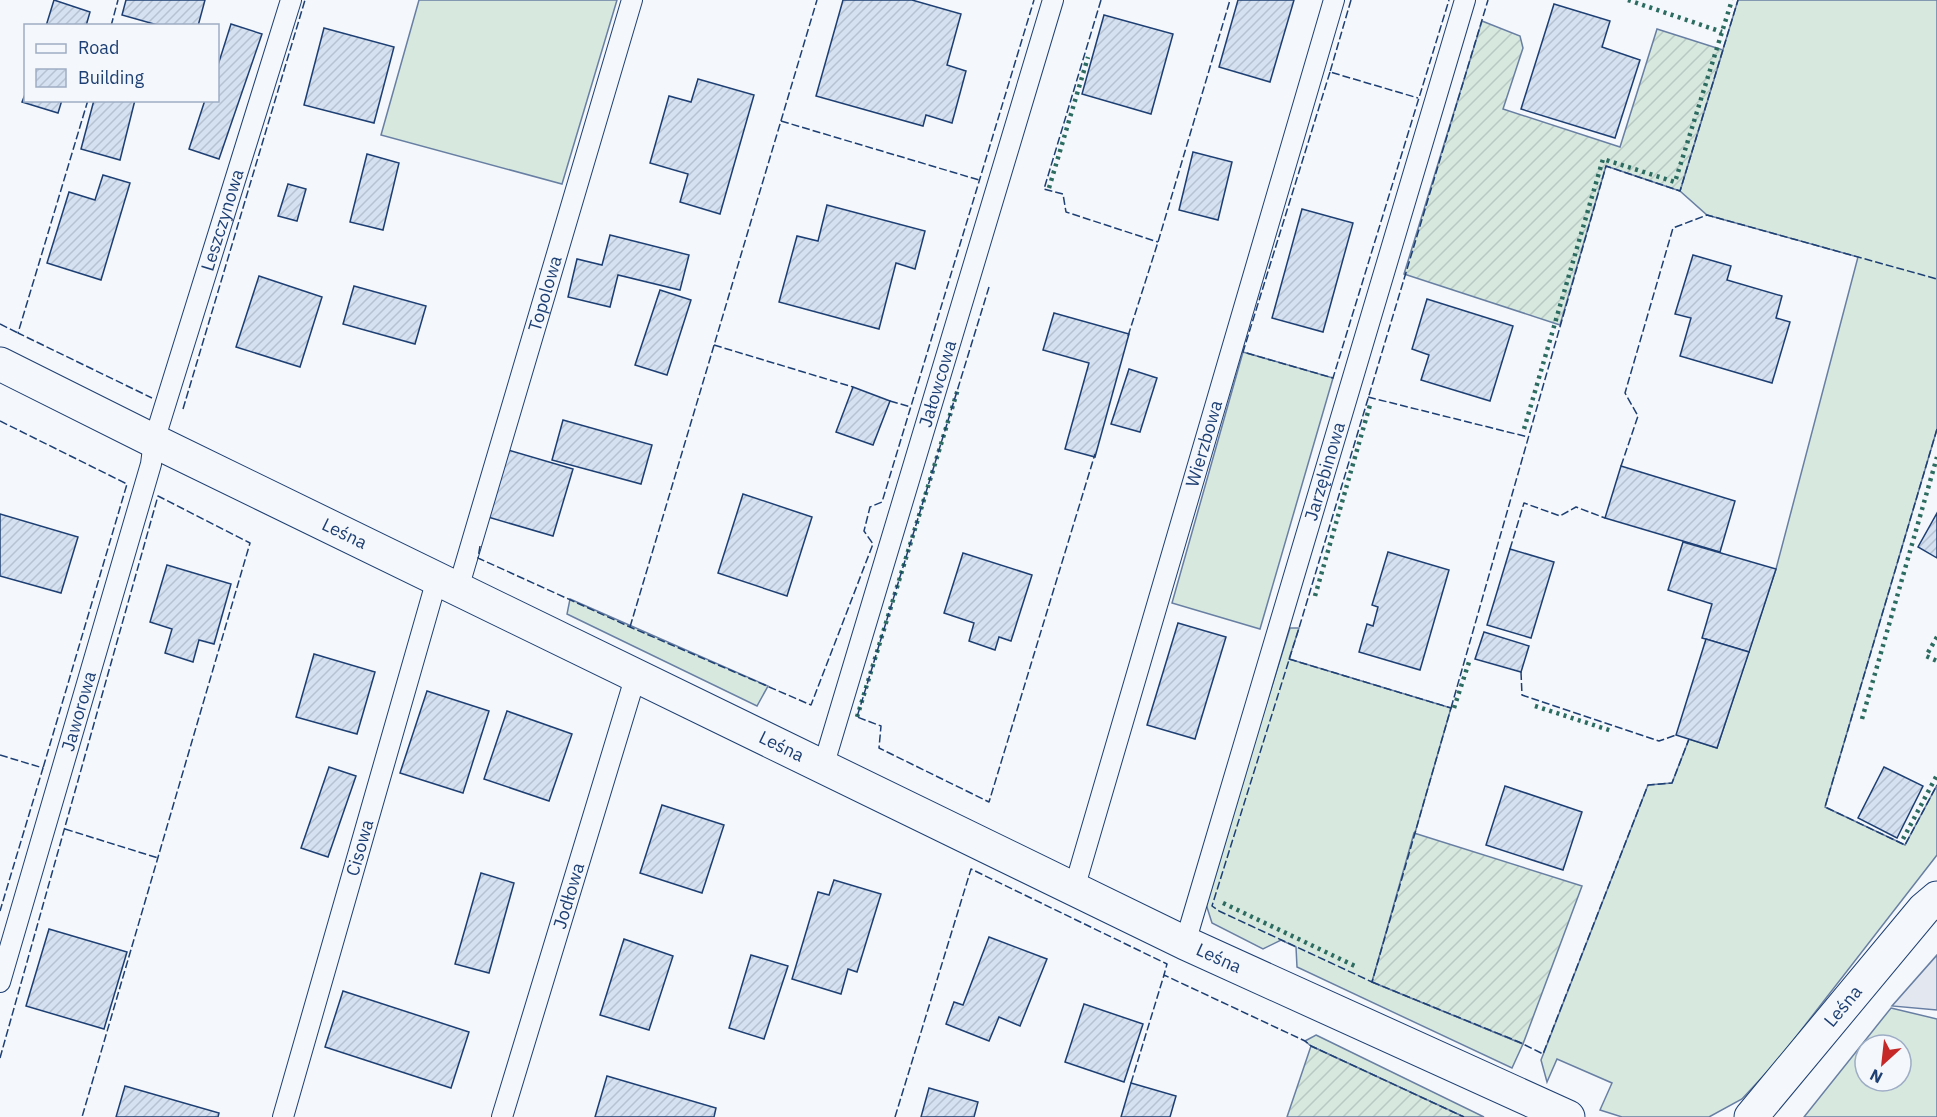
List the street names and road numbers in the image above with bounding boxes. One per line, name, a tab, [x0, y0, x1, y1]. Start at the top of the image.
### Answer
street label: Leszczynowa	[196, 166, 249, 274]
street label: Topolowa	[523, 252, 567, 334]
street label: Jałowcowa	[914, 337, 961, 430]
street label: Wierzbowa	[1180, 397, 1227, 490]
street label: Jarzębinowa	[1299, 419, 1350, 523]
street label: Leśna	[318, 513, 371, 554]
street label: Jaworowa	[56, 668, 101, 754]
street label: Leśna	[755, 725, 808, 767]
street label: Cisowa	[341, 816, 379, 879]
street label: Jodłowa	[548, 860, 590, 932]
street label: Leśna	[1193, 938, 1246, 978]
street label: Leśna	[1819, 980, 1867, 1032]

